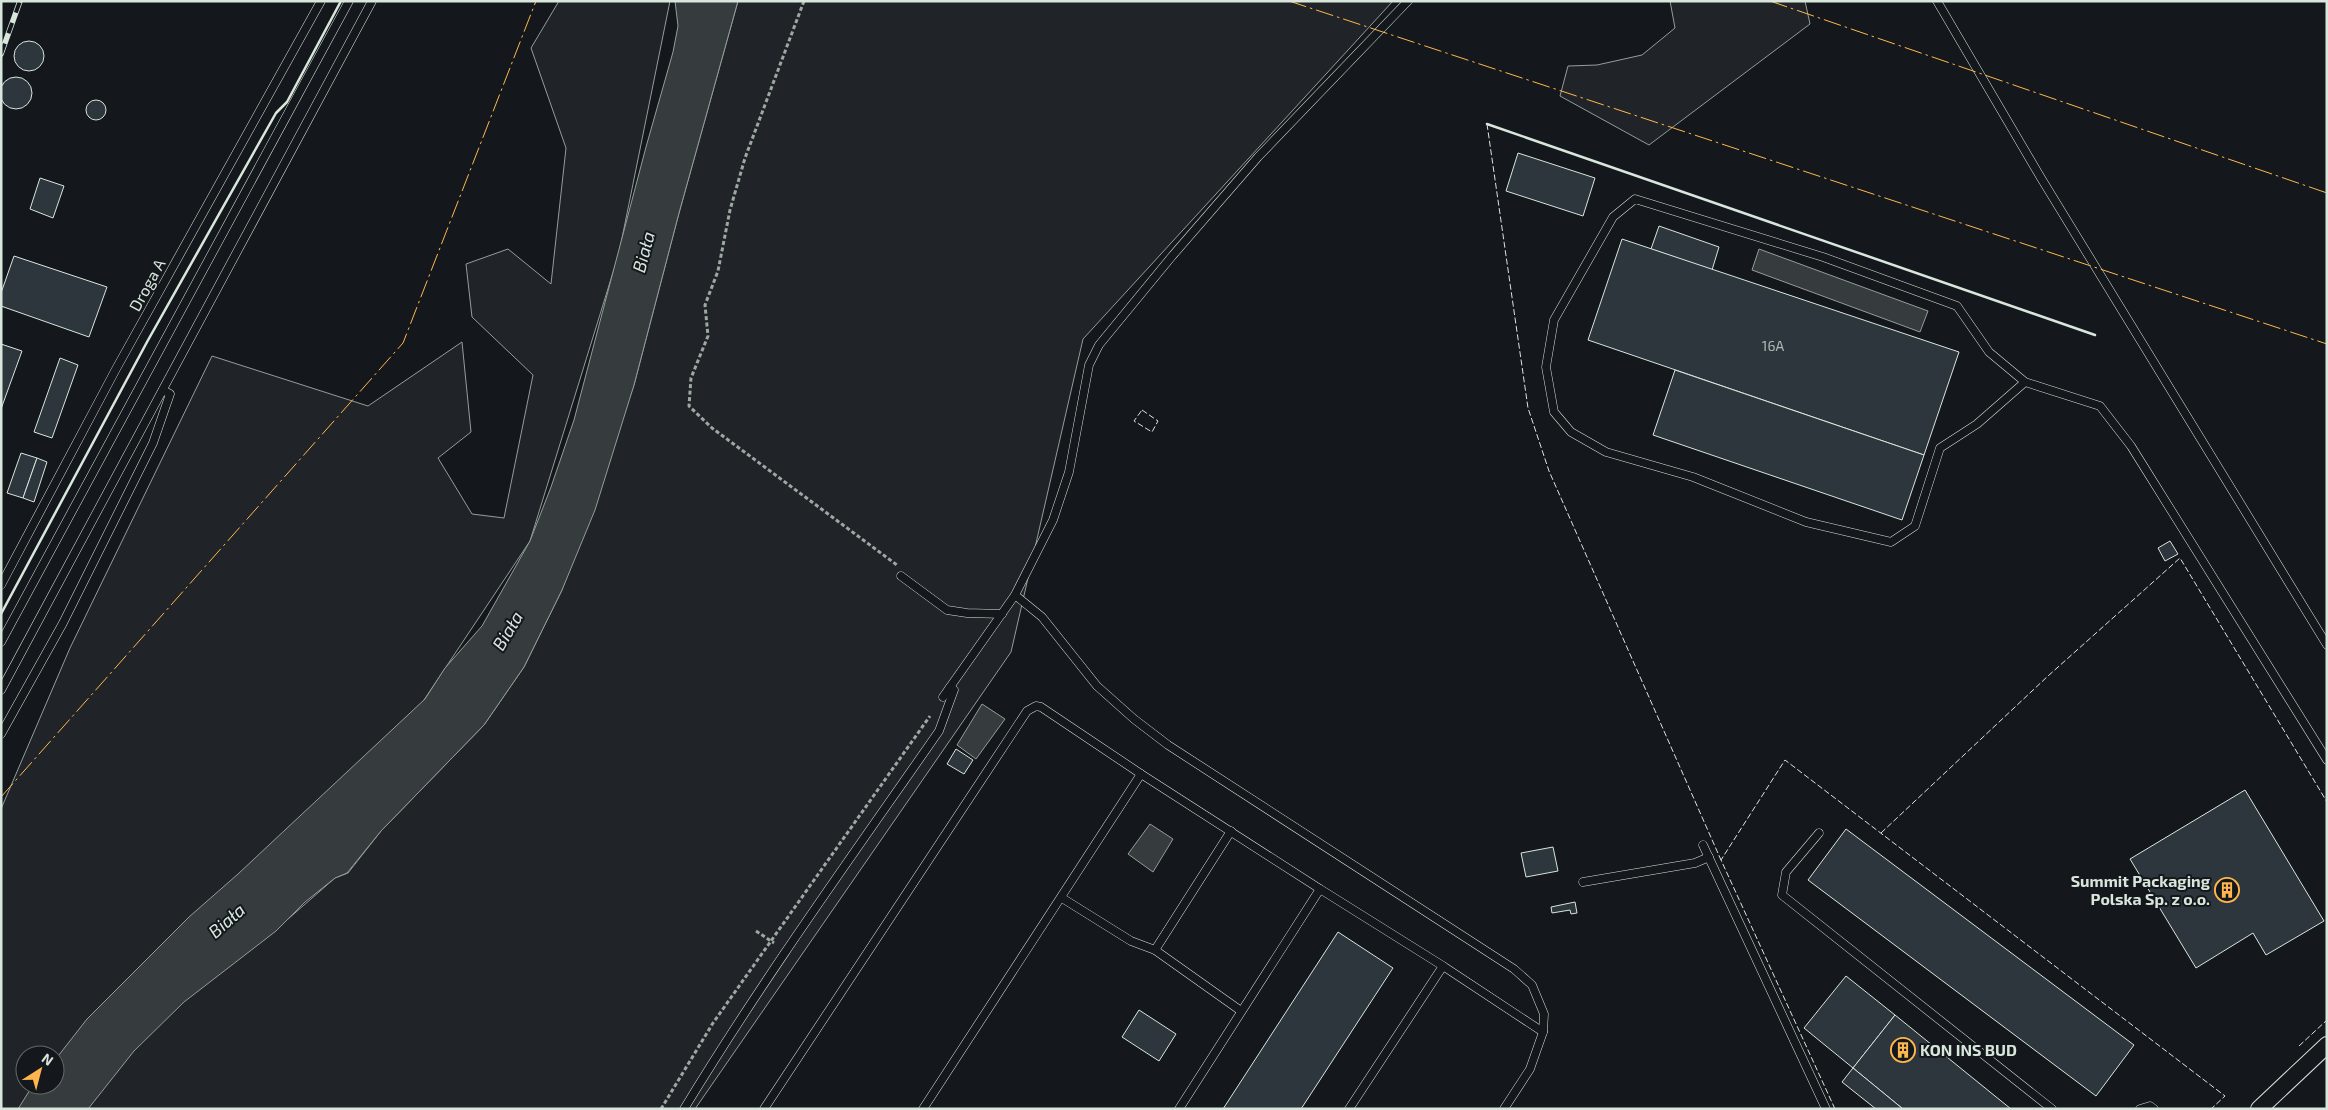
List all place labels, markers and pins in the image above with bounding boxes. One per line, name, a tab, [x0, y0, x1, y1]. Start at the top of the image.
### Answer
place label: Summit Packaging Polska Sp. z o.o.	[2071, 871, 2211, 908]
building icon: Summit Packaging Polska Sp. z o.o.	[2214, 877, 2240, 903]
building icon: KON INS BUD	[1890, 1037, 1916, 1063]
place label: KON INS BUD	[1920, 1040, 2017, 1059]

